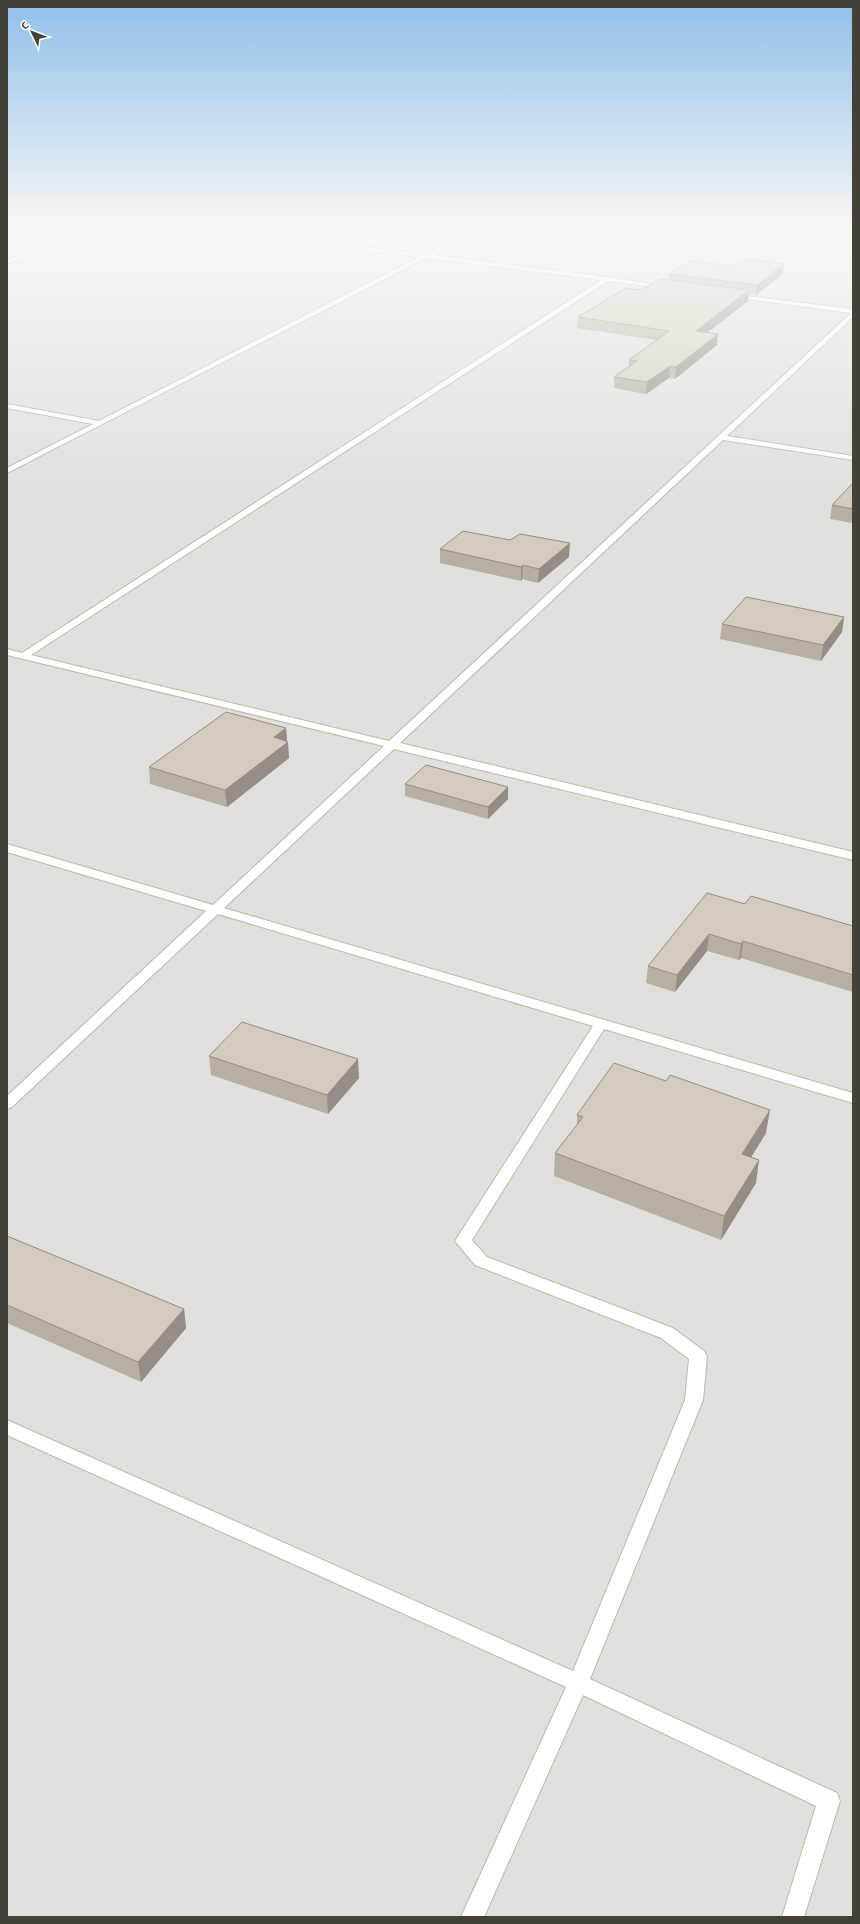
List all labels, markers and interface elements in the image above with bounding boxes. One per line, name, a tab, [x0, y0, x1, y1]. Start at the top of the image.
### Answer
north arrow	[12, 12, 52, 52]
text: С	[19, 20, 31, 32]

